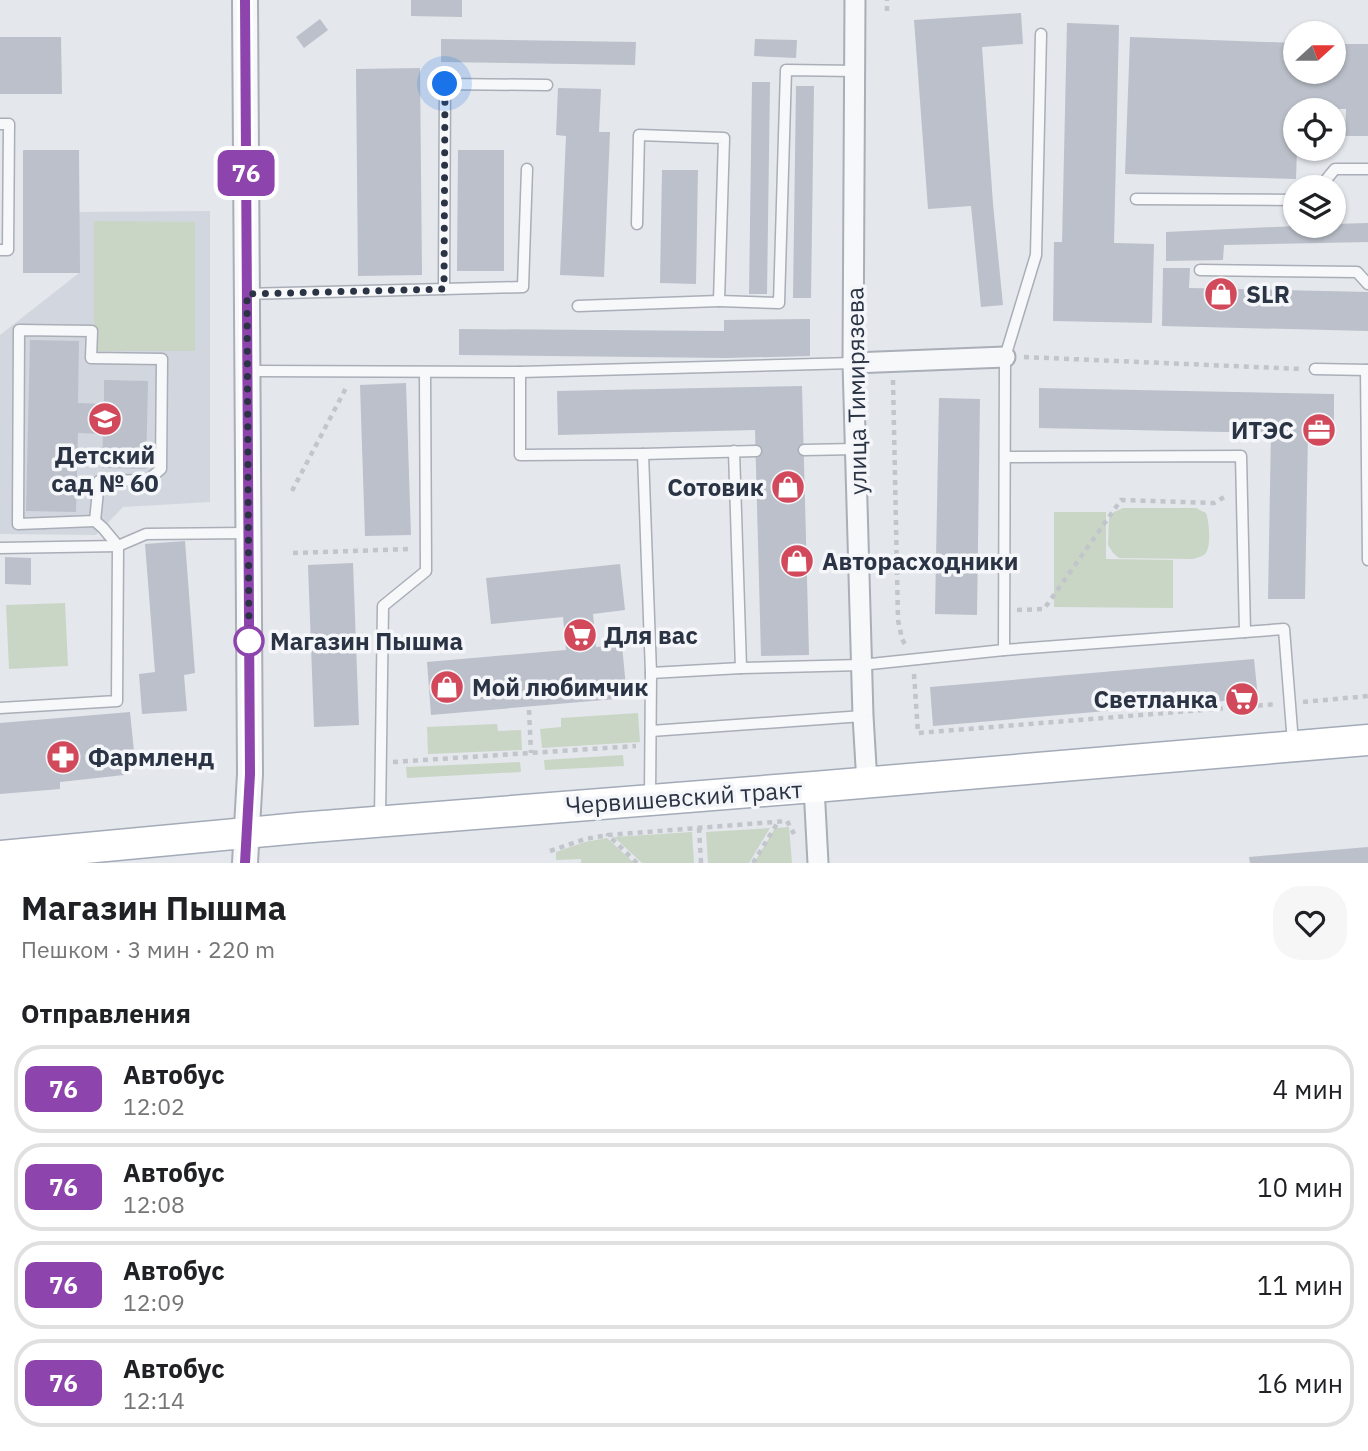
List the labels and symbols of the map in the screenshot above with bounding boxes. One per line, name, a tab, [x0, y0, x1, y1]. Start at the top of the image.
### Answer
north arrow	[1283, 21, 1346, 84]
your location	[427, 66, 462, 101]
line badge: 76	[215, 150, 278, 196]
shop icon: SLR	[1202, 275, 1240, 313]
place label: SLR	[1246, 278, 1290, 310]
street label: улица Тимирязева	[838, 287, 874, 495]
school or university icon: Детский сад № 60	[86, 400, 124, 438]
office icon: ИТЭС	[1300, 411, 1338, 449]
place label: ИТЭС	[1231, 414, 1294, 446]
place label: Детский сад № 60	[51, 439, 159, 499]
shop icon: Сотовик	[769, 468, 807, 506]
place label: Сотовик	[667, 471, 764, 503]
shop icon: Авторасходники	[778, 542, 816, 580]
place label: Авторасходники	[822, 545, 1018, 577]
supermarket icon: Для вас	[561, 616, 599, 654]
place label: Для вас	[604, 619, 698, 651]
place label: Магазин Пышма	[270, 625, 463, 657]
marker: Магазин Пышма	[234, 626, 264, 656]
shop icon: Мой любимчик	[428, 668, 466, 706]
place label: Мой любимчик	[472, 671, 648, 703]
supermarket icon: Светланка	[1223, 680, 1261, 718]
place label: Светланка	[1093, 683, 1218, 715]
pharmacy icon: Фармленд	[44, 738, 82, 776]
place label: Фармленд	[88, 741, 214, 773]
street label: Червишевский тракт	[564, 773, 804, 821]

